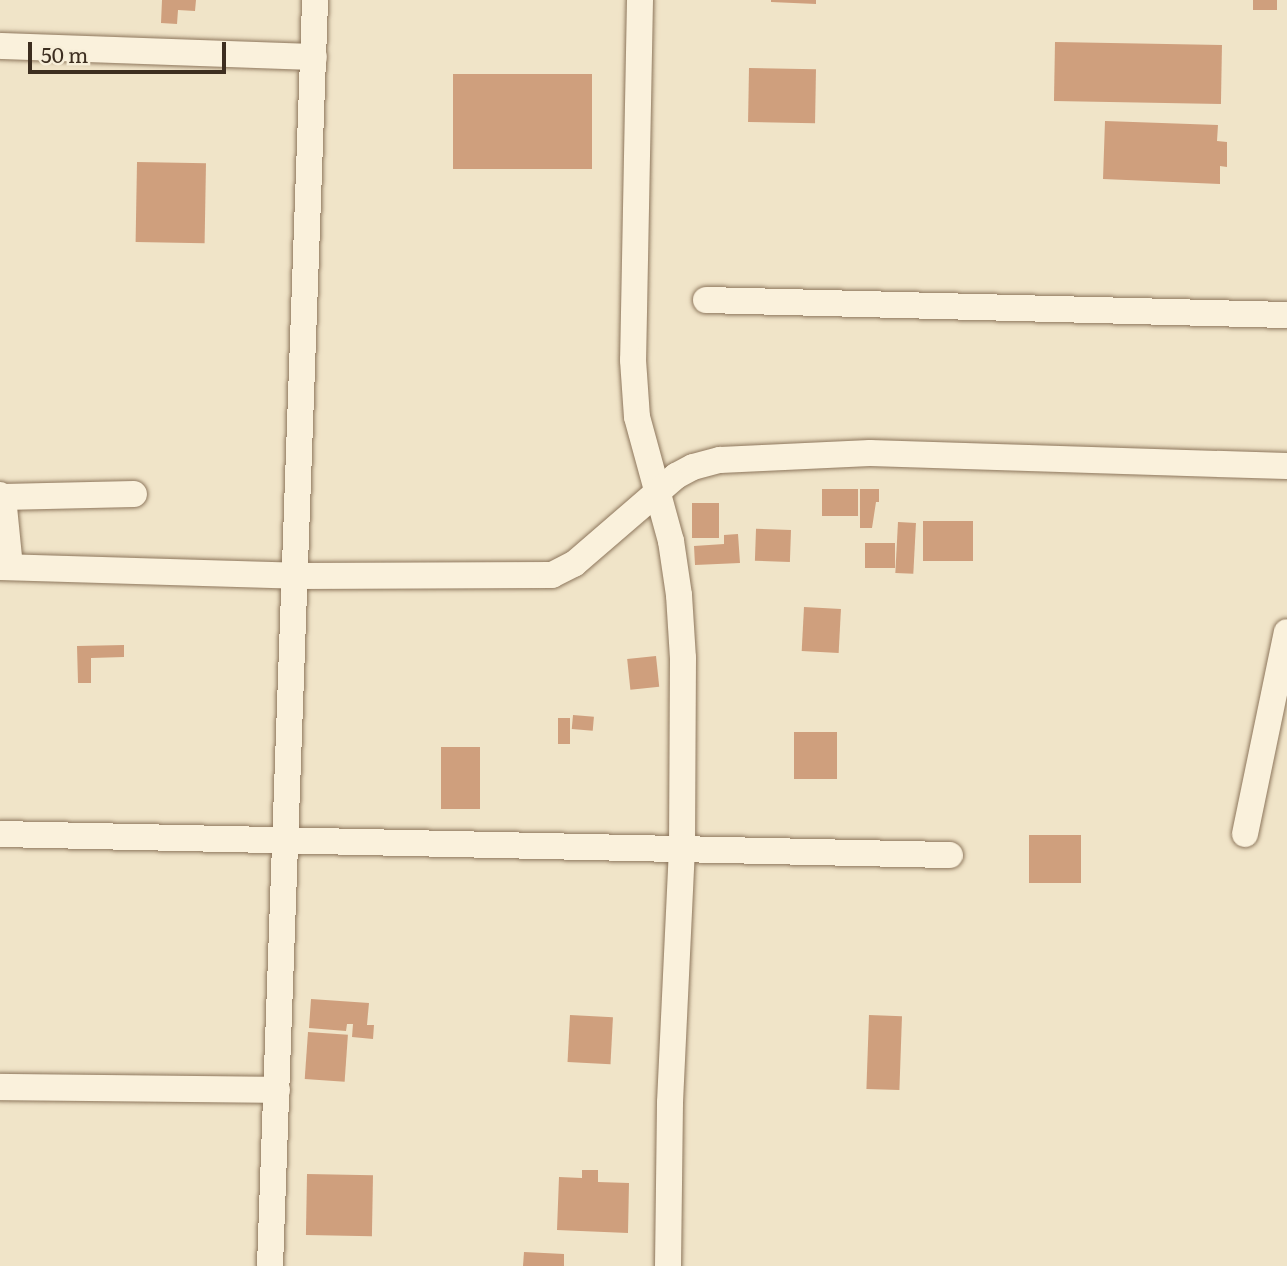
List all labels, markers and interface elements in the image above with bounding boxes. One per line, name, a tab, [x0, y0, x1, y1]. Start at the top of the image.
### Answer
scale bar	[32, 28, 229, 72]
text: 50 m	[41, 38, 88, 69]

